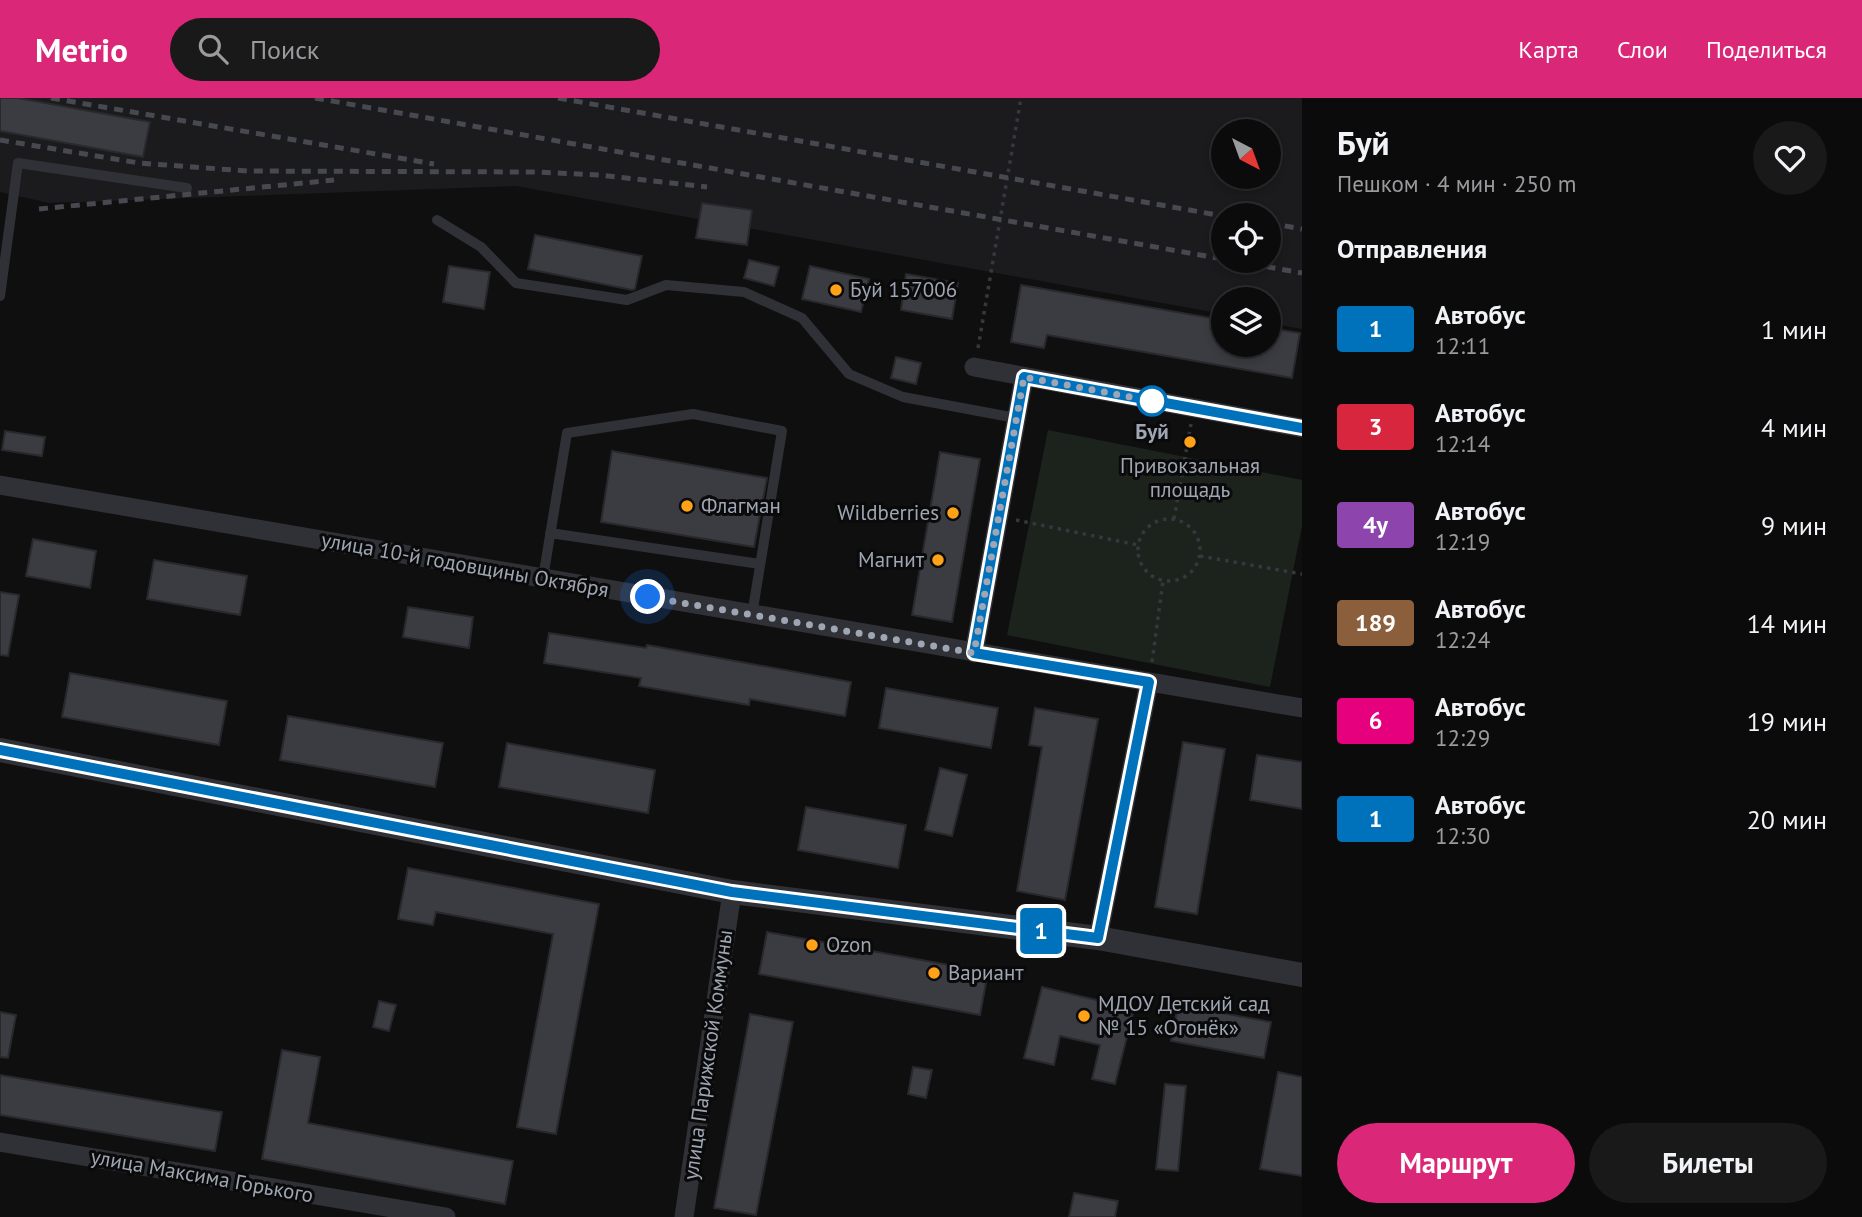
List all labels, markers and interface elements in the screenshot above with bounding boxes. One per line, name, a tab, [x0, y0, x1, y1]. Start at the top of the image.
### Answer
search box	[170, 18, 660, 81]
text: Metrio	[35, 28, 128, 71]
icon: search	[194, 30, 232, 68]
text: Поиск	[250, 33, 319, 66]
text: Карта	[1518, 34, 1579, 65]
text: Слои	[1617, 34, 1668, 65]
text: Поделиться	[1706, 34, 1827, 65]
north arrow	[1211, 119, 1281, 189]
map controls	[1211, 119, 1281, 357]
text: Буй	[1337, 121, 1390, 164]
button: heart	[1753, 121, 1827, 195]
text: Пешком · 4 мин · 250 m	[1337, 169, 1576, 198]
button: locate	[1211, 203, 1281, 273]
text: Отправления	[1337, 232, 1487, 265]
place label: Буй 157006	[850, 276, 957, 303]
marker: Буй 157006	[828, 282, 844, 298]
button: layers	[1211, 287, 1281, 357]
text: Автобус	[1435, 298, 1526, 331]
text: 1	[1369, 313, 1382, 344]
text: 1 мин	[1761, 313, 1827, 346]
text: 12:11	[1435, 331, 1490, 360]
marker: Буй	[1137, 386, 1167, 416]
text: Автобус	[1435, 396, 1526, 429]
text: 3	[1369, 411, 1382, 442]
text: 4 мин	[1761, 411, 1827, 444]
place label: Буй	[1135, 418, 1169, 445]
text: 12:14	[1435, 429, 1490, 458]
marker: Привокзальная площадь	[1182, 434, 1198, 450]
place label: Привокзальная площадь	[1120, 452, 1260, 503]
place label: Флагман	[701, 492, 781, 519]
text: Автобус	[1435, 494, 1526, 527]
marker: Флагман	[679, 498, 695, 514]
place label: Wildberries	[837, 499, 939, 526]
marker: Wildberries	[945, 505, 961, 521]
text: 4у	[1363, 509, 1388, 540]
text: 9 мин	[1761, 509, 1827, 542]
street label: улица 10-й годовщины Октября	[319, 526, 611, 603]
text: 12:19	[1435, 527, 1490, 556]
place label: Магнит	[858, 546, 925, 573]
marker: Магнит	[930, 552, 946, 568]
your location	[630, 579, 665, 614]
text: Автобус	[1435, 592, 1526, 625]
text: 189	[1355, 607, 1396, 638]
text: 14 мин	[1747, 607, 1827, 640]
text: 12:24	[1435, 625, 1490, 654]
text: Автобус	[1435, 690, 1526, 723]
text: 6	[1369, 705, 1382, 736]
text: 19 мин	[1747, 705, 1827, 738]
text: 12:29	[1435, 723, 1490, 752]
text: Автобус	[1435, 788, 1526, 821]
text: 1	[1369, 803, 1382, 834]
text: 20 мин	[1747, 803, 1827, 836]
text: 12:30	[1435, 821, 1490, 850]
line badge: 1	[1018, 908, 1064, 954]
text: 1	[1034, 915, 1048, 946]
street label: улица Парижской Коммуны	[677, 928, 738, 1182]
place label: Ozon	[826, 931, 872, 958]
marker: Ozon	[804, 937, 820, 953]
place label: Вариант	[948, 959, 1024, 986]
marker: Вариант	[926, 965, 942, 981]
place label: МДОУ Детский сад № 15 «Огонёк»	[1098, 990, 1270, 1041]
marker: МДОУ Детский сад № 15 «Огонёк»	[1076, 1008, 1092, 1024]
button: Маршрут	[1337, 1123, 1575, 1203]
button: Билеты	[1589, 1123, 1827, 1203]
street label: улица Максима Горького	[89, 1143, 315, 1208]

